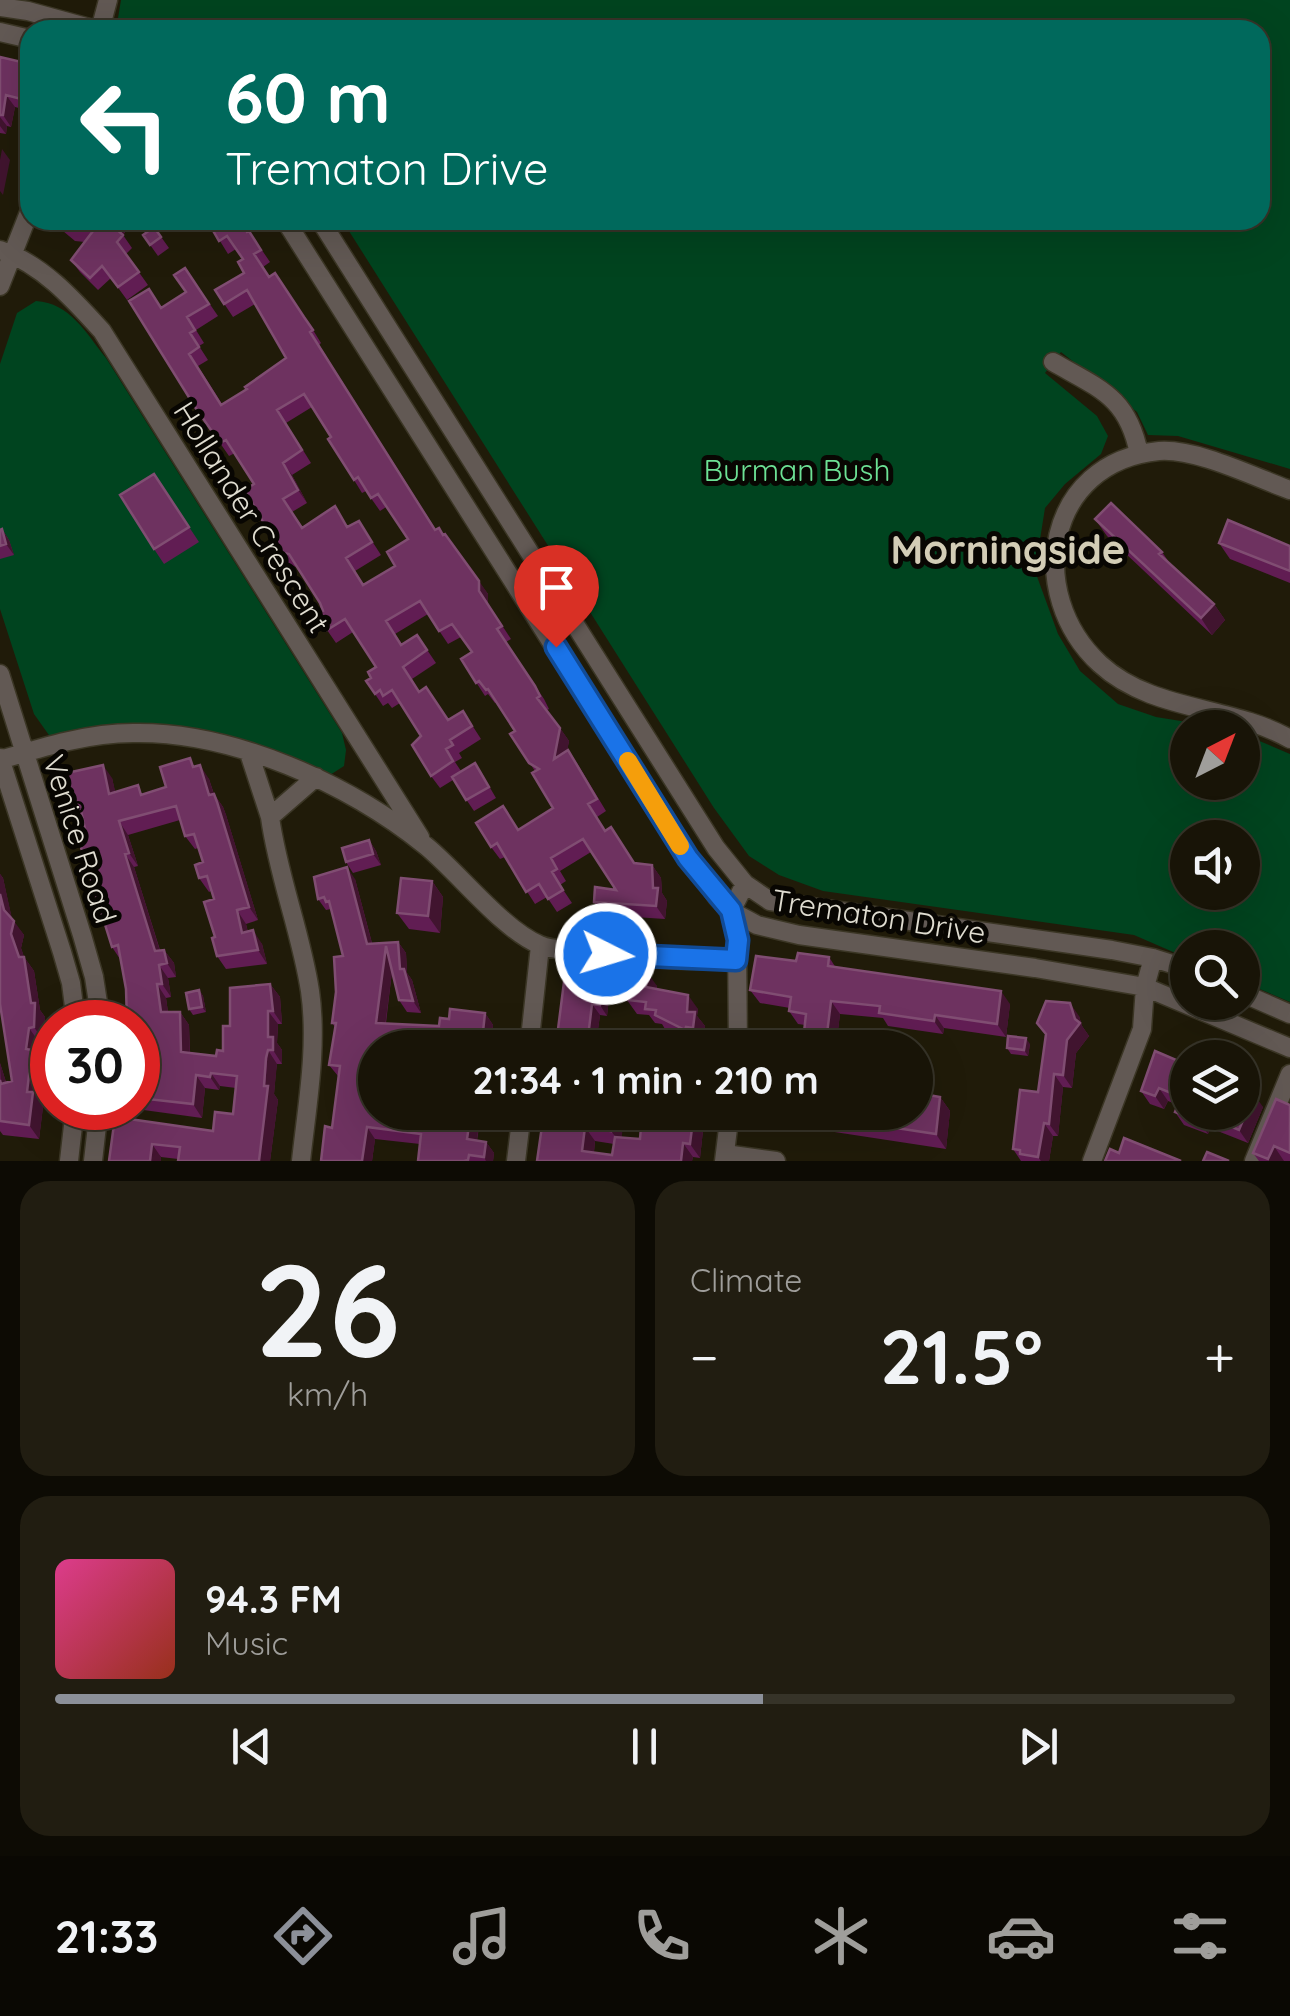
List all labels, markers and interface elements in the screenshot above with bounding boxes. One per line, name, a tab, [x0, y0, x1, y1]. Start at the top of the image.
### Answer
text: 60 m	[225, 53, 391, 141]
icon: left	[60, 60, 190, 190]
text: Trematon Drive	[225, 140, 548, 196]
street label: Hollander Crescent	[166, 394, 338, 640]
park label: Burman Bush	[704, 451, 890, 489]
district label: Morningside	[891, 524, 1125, 574]
pin	[514, 545, 599, 648]
icon: arrive	[529, 560, 584, 615]
north arrow	[1170, 710, 1260, 800]
map controls	[1170, 710, 1260, 1130]
street label: Venice Road	[35, 750, 125, 928]
button: sound	[1170, 820, 1260, 910]
street label: Trematon Drive	[770, 880, 988, 952]
position arrow	[554, 902, 658, 1006]
button: search	[1170, 930, 1260, 1020]
speed limit sign: 30	[30, 1000, 160, 1130]
button: layers	[1170, 1040, 1260, 1130]
text: 21:34 · 1 min · 210 m	[472, 1056, 819, 1104]
text: 26	[255, 1227, 400, 1390]
text: Climate	[690, 1260, 802, 1300]
text: 21.5°	[880, 1309, 1043, 1403]
text: −	[690, 1322, 719, 1391]
text: +	[1204, 1322, 1235, 1391]
text: km/h	[287, 1374, 368, 1414]
text: 94.3 FM	[205, 1575, 342, 1623]
text: Music	[205, 1623, 288, 1663]
icon: previous	[224, 1719, 279, 1774]
icon: pause	[617, 1719, 672, 1774]
icon: next	[1011, 1719, 1066, 1774]
icon: directions	[268, 1901, 338, 1971]
icon: music	[447, 1901, 517, 1971]
icon: phone	[627, 1901, 697, 1971]
icon: climate	[806, 1901, 876, 1971]
icon: car	[986, 1901, 1056, 1971]
icon: filters	[1165, 1901, 1235, 1971]
text: 21:33	[55, 1908, 158, 1964]

